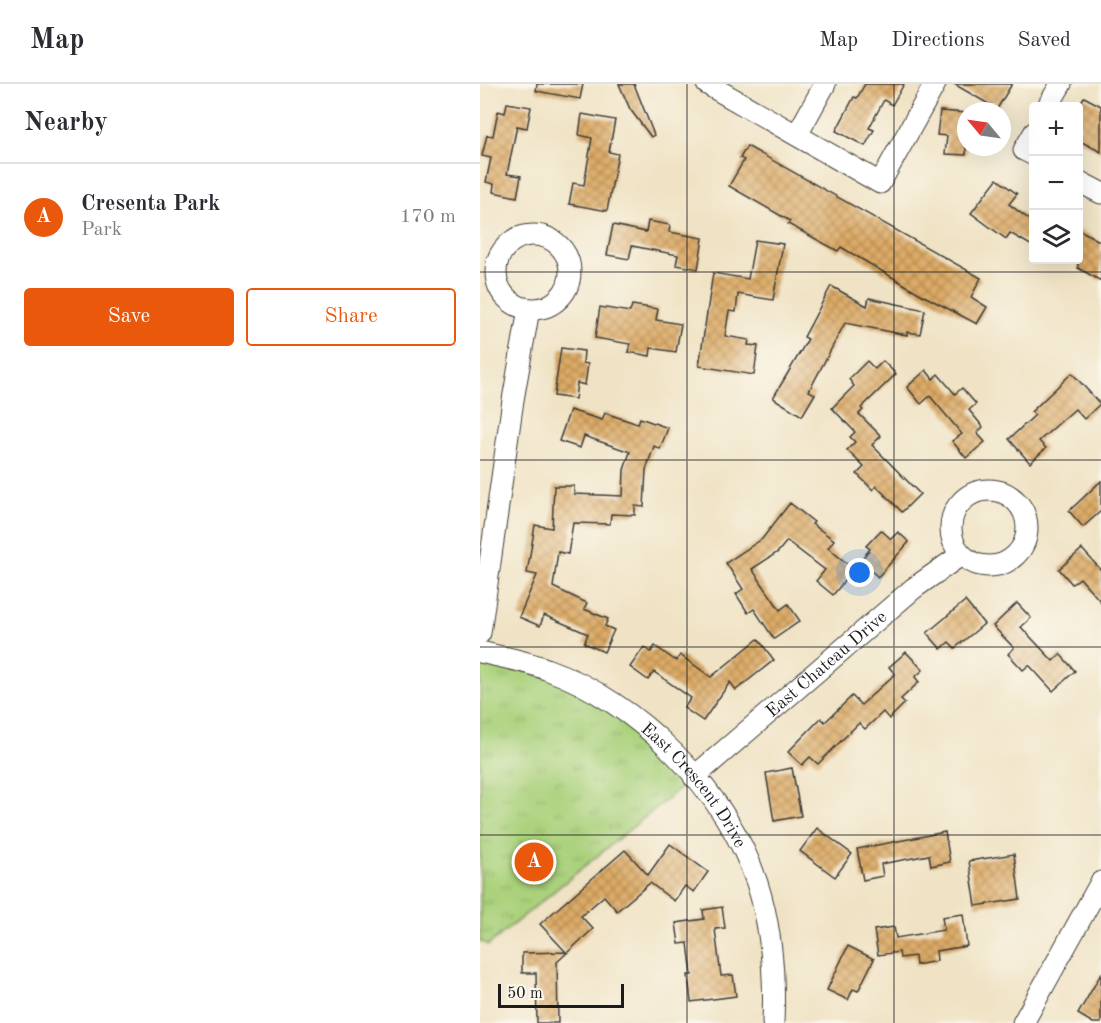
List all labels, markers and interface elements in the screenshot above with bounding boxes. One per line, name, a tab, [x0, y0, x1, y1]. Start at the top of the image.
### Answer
text: Map	[30, 27, 84, 55]
text: Map	[819, 30, 858, 51]
text: Directions	[891, 30, 985, 51]
text: Saved	[1018, 30, 1071, 51]
north arrow	[957, 102, 1011, 156]
map controls	[1029, 102, 1083, 264]
button: +	[1029, 102, 1083, 156]
text: Nearby	[24, 110, 108, 136]
button: −	[1029, 156, 1083, 210]
text: Cresenta Park	[81, 193, 220, 215]
text: A	[36, 207, 51, 227]
text: 170 m	[400, 207, 456, 227]
button: layers	[1029, 210, 1083, 264]
text: Park	[81, 220, 122, 240]
button: Save	[24, 288, 234, 346]
button: Share	[246, 288, 456, 346]
your location	[845, 558, 874, 587]
street label: East Chateau Drive	[763, 608, 890, 721]
street label: East Crescent Drive	[637, 719, 749, 851]
pin: A	[514, 840, 554, 884]
scale bar	[498, 981, 624, 1008]
text: 50 m	[507, 986, 543, 1002]

